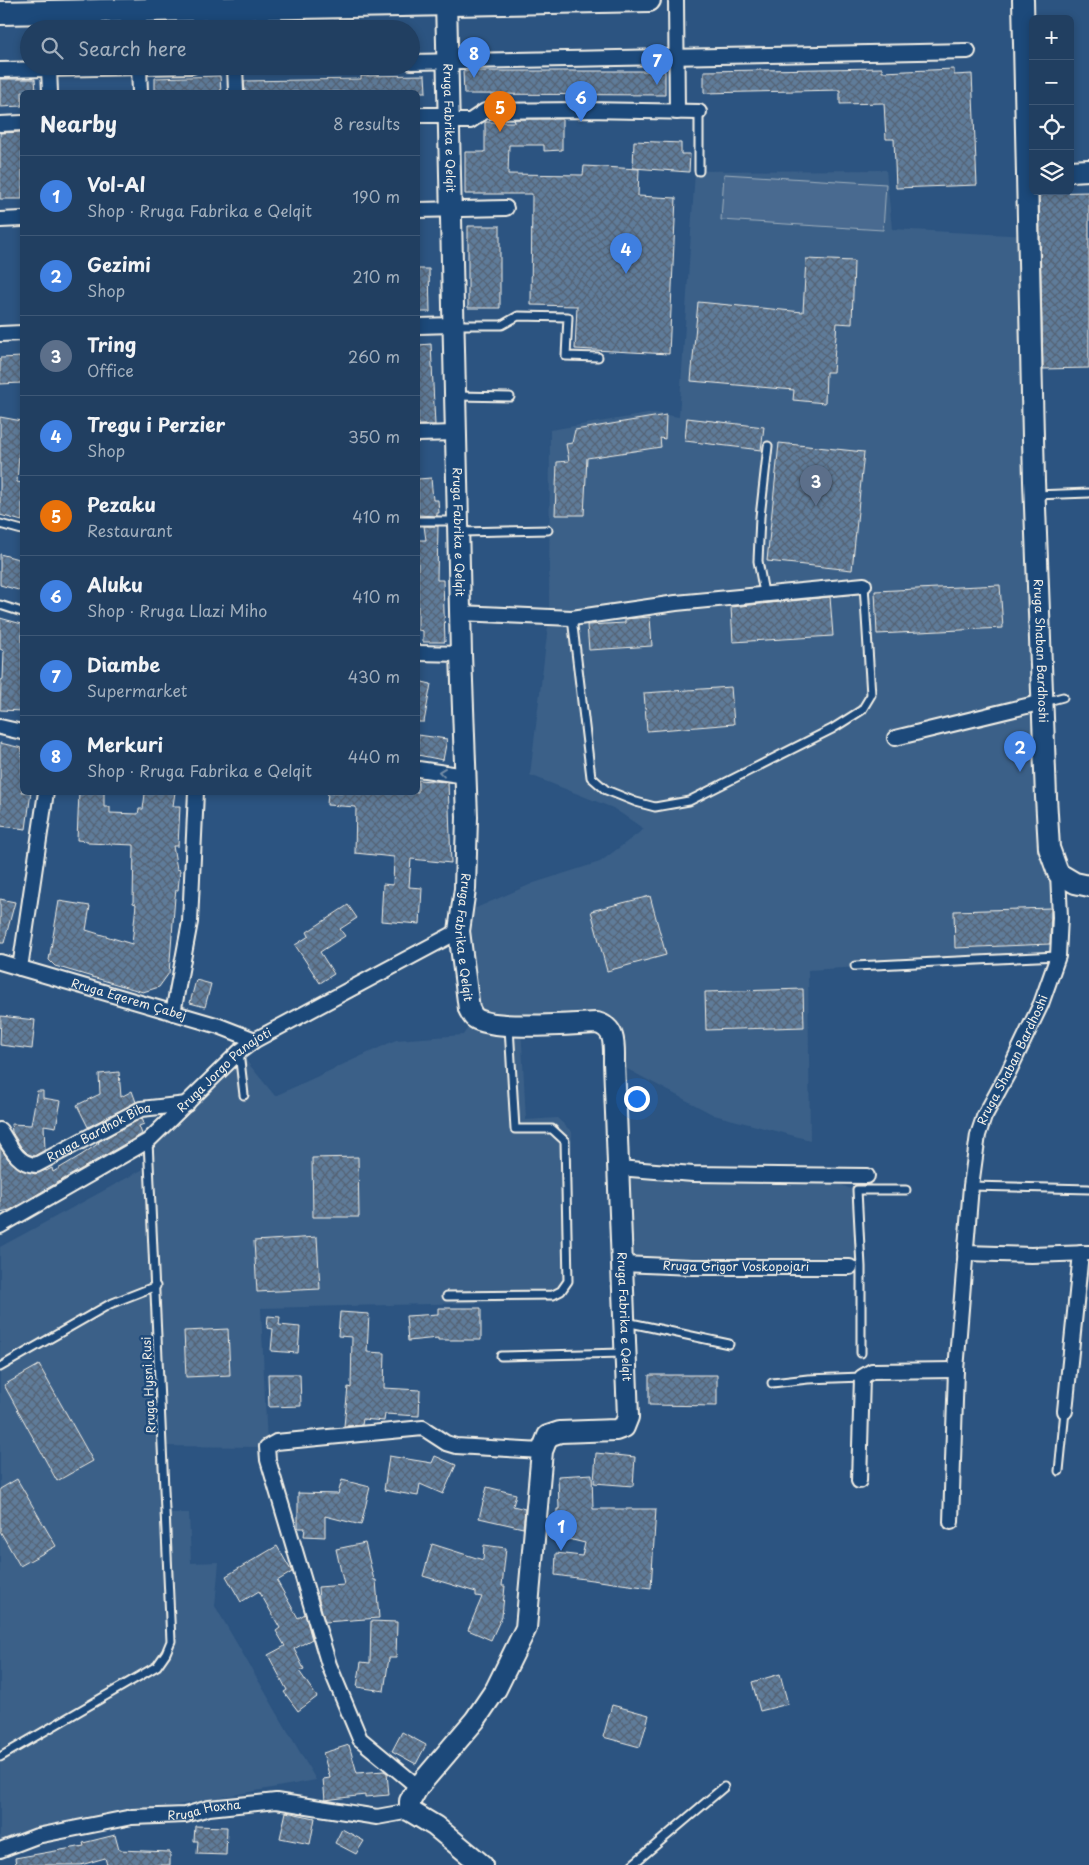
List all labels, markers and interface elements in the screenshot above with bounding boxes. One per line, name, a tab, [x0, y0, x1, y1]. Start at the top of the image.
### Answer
map controls	[1029, 15, 1074, 195]
button: +	[1029, 15, 1074, 60]
search box	[20, 20, 420, 75]
icon: search	[38, 34, 66, 62]
text: Search here	[78, 34, 187, 62]
pin: 8	[458, 37, 490, 78]
pin: 7	[641, 44, 673, 85]
button: −	[1029, 60, 1074, 105]
street label: Rruga Fabrika e Qelqit	[439, 63, 460, 193]
pin: 6	[565, 81, 597, 122]
pin: 5	[484, 91, 516, 132]
button: locate	[1029, 105, 1074, 150]
text: Nearby	[40, 107, 117, 139]
text: 8 results	[333, 111, 400, 135]
button: layers	[1029, 150, 1074, 195]
text: Vol-Al	[87, 170, 145, 198]
text: 1	[52, 184, 60, 208]
text: 190 m	[352, 184, 400, 208]
text: Shop · Rruga Fabrika e Qelqit	[87, 198, 312, 222]
pin: 4	[610, 233, 642, 274]
text: Gezimi	[87, 250, 151, 278]
text: 2	[50, 264, 62, 288]
text: 210 m	[352, 264, 400, 288]
text: Shop	[87, 278, 125, 302]
text: Tring	[87, 330, 136, 358]
text: 3	[51, 344, 61, 368]
text: 260 m	[348, 344, 400, 368]
text: Office	[87, 358, 134, 382]
text: Tregu i Perzier	[87, 410, 225, 438]
text: 4	[51, 424, 61, 448]
text: 350 m	[348, 424, 400, 448]
text: Shop	[87, 438, 125, 462]
pin: 3	[800, 465, 832, 506]
street label: Rruga Fabrika e Qelqit	[449, 467, 470, 597]
text: Pezaku	[87, 490, 156, 518]
text: 5	[51, 504, 61, 528]
text: 410 m	[352, 504, 400, 528]
text: Restaurant	[87, 518, 173, 542]
text: Aluku	[87, 570, 143, 598]
street label: Rruga Shaban Bardhoshi	[1030, 579, 1053, 723]
text: 6	[50, 584, 62, 608]
text: 410 m	[352, 584, 400, 608]
text: Shop · Rruga Llazi Miho	[87, 598, 267, 622]
text: Diambe	[87, 650, 160, 678]
text: 7	[51, 664, 61, 688]
text: 430 m	[348, 664, 400, 688]
text: Supermarket	[87, 678, 187, 702]
text: Merkuri	[87, 730, 163, 758]
pin: 2	[1004, 731, 1036, 772]
text: 8	[51, 744, 61, 768]
text: 440 m	[348, 744, 400, 768]
text: Shop · Rruga Fabrika e Qelqit	[87, 758, 312, 782]
one-way arrow	[437, 768, 446, 778]
street label: Rruga Fabrika e Qelqit	[451, 873, 478, 1003]
street label: Rruga Eqerem Çabej	[69, 973, 189, 1024]
street label: Rruga Shaban Bardhoshi	[972, 992, 1052, 1127]
street label: Rruga Jorgo Panajoti	[172, 1023, 274, 1116]
your location	[624, 1086, 650, 1112]
street label: Rruga Bardhok Biba	[43, 1098, 153, 1166]
street label: Rruga Fabrika e Qelqit	[613, 1251, 637, 1382]
street label: Rruga Grigor Voskopojari	[662, 1256, 809, 1275]
street label: Rruga Hysni Rusi	[136, 1336, 160, 1434]
pin: 1	[545, 1510, 577, 1551]
street label: Rruga Hoxha	[167, 1795, 242, 1824]

